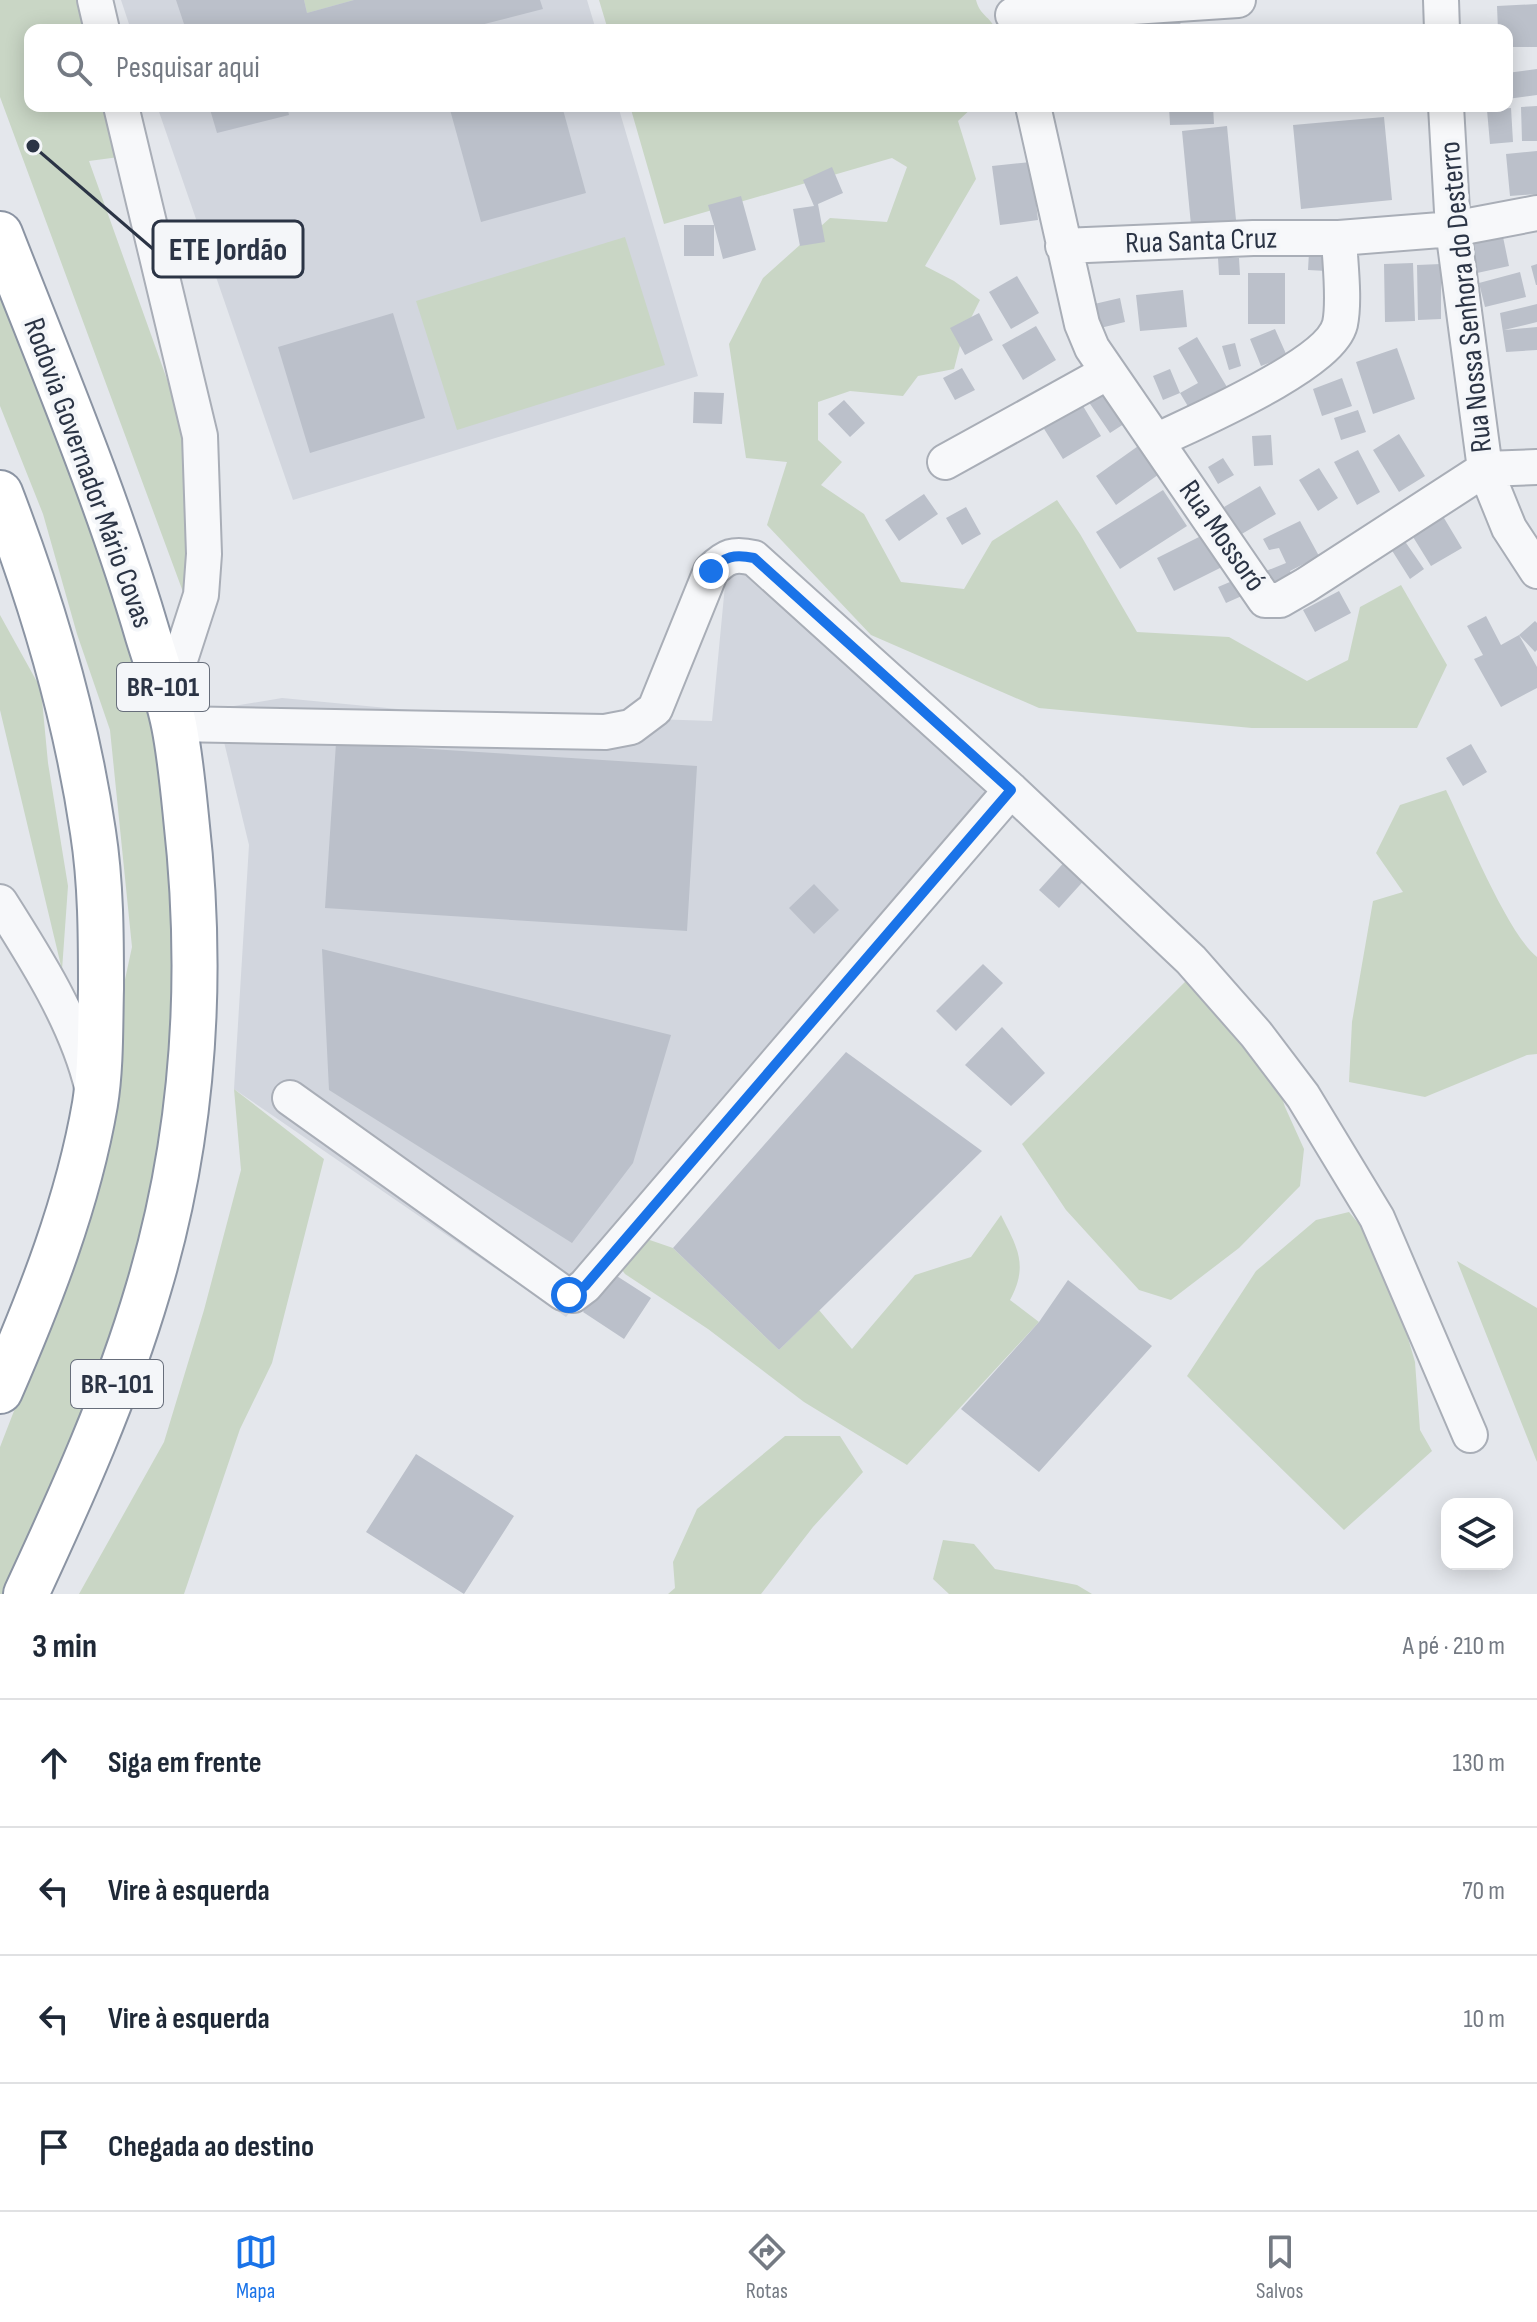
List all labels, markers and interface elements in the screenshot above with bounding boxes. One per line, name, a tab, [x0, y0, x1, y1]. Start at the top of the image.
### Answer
search box	[24, 24, 1513, 112]
icon: search	[52, 46, 96, 90]
text: Pesquisar aqui	[116, 50, 260, 86]
street label: Rua Nossa Senhora do Desterro	[1432, 140, 1500, 454]
street label: Rua Santa Cruz	[1124, 220, 1278, 262]
callout: ETE Jordão	[153, 221, 303, 277]
text: ETE Jordão	[169, 231, 287, 270]
street label: Rodovia Governador Mário Covas	[15, 313, 161, 633]
street label: Rua Mossoró	[1171, 474, 1273, 598]
route end	[693, 553, 729, 589]
road number: BR-101	[117, 663, 209, 711]
route start	[551, 1277, 587, 1313]
road number: BR-101	[71, 1360, 163, 1408]
map controls	[1441, 1498, 1513, 1570]
button: layers	[1441, 1498, 1513, 1570]
text: 3 min	[32, 1626, 97, 1667]
text: A pé · 210 m	[1403, 1631, 1505, 1662]
icon: ahead	[32, 1741, 76, 1785]
text: Siga em frente	[108, 1745, 261, 1781]
text: 130 m	[1453, 1748, 1505, 1779]
icon: left	[32, 1869, 76, 1913]
text: Vire à esquerda	[108, 1873, 270, 1909]
text: 70 m	[1462, 1876, 1505, 1907]
icon: left	[32, 1997, 76, 2041]
text: Vire à esquerda	[108, 2001, 270, 2037]
text: 10 m	[1463, 2004, 1505, 2035]
icon: arrive	[32, 2125, 76, 2169]
text: Chegada ao destino	[108, 2129, 314, 2165]
tab: Mapa	[234, 2230, 278, 2305]
tab: Rotas	[745, 2230, 789, 2305]
tab: Salvos	[1256, 2230, 1303, 2305]

